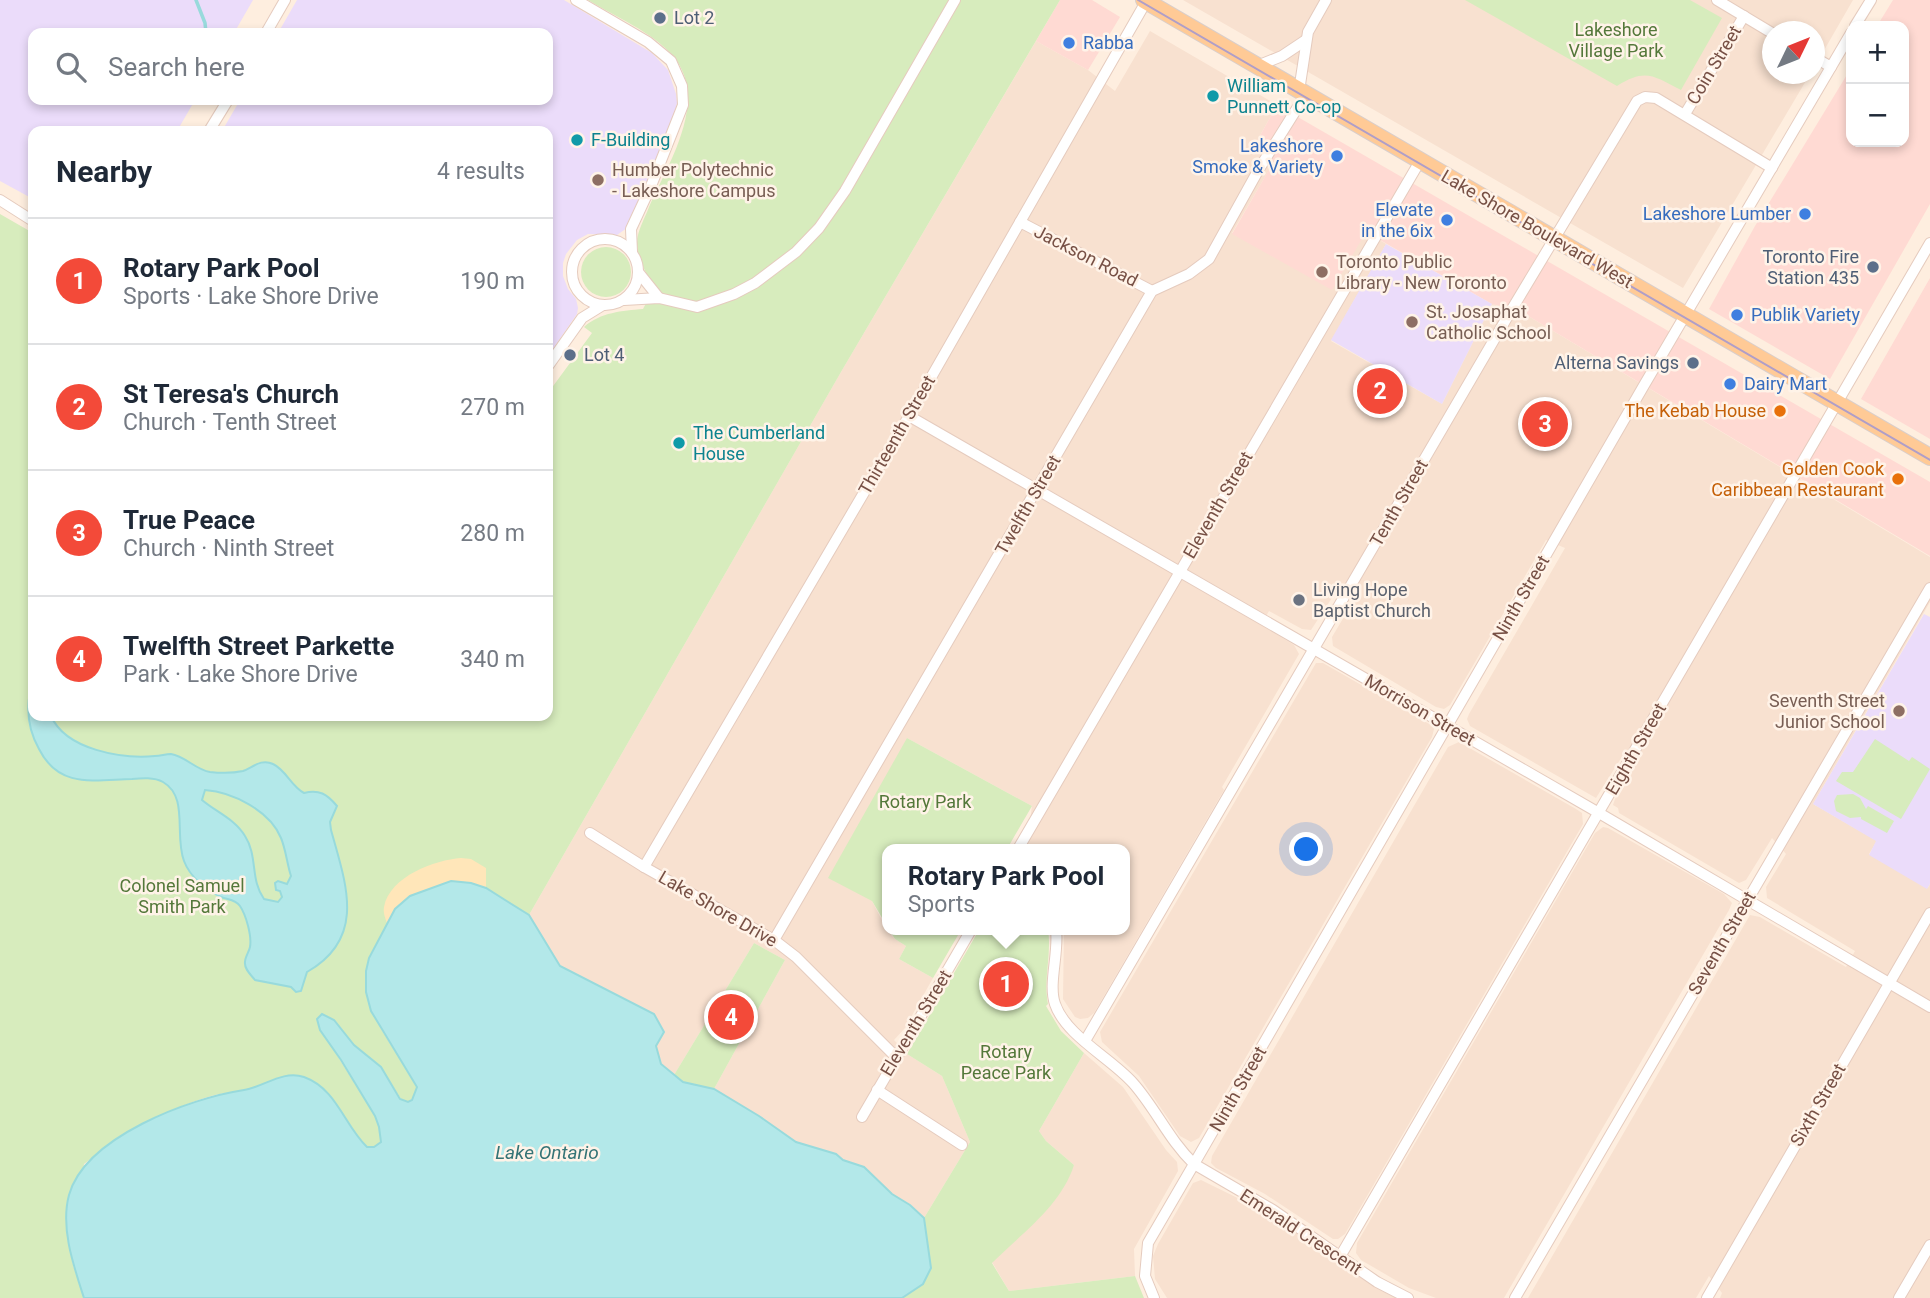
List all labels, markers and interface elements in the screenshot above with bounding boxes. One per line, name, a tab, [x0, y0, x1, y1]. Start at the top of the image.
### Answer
place label: Lot 2	[674, 7, 714, 28]
marker: Lot 2	[652, 10, 668, 26]
park label: Lakeshore Village Park	[1569, 19, 1664, 61]
street label: Coin Street	[1682, 21, 1745, 108]
north arrow	[1762, 21, 1825, 84]
map controls	[1846, 21, 1909, 147]
button: +	[1846, 21, 1909, 84]
search box	[28, 28, 553, 105]
place label: Rabba	[1083, 32, 1134, 53]
marker: Rabba	[1061, 35, 1077, 51]
icon: search	[52, 48, 90, 86]
text: Search here	[108, 52, 245, 82]
place label: William Punnett Co-op	[1227, 75, 1341, 117]
button: −	[1846, 84, 1909, 147]
marker: William Punnett Co-op	[1205, 88, 1221, 104]
place label: F-Building	[591, 129, 670, 150]
marker: F-Building	[569, 132, 585, 148]
place label: Lakeshore Smoke & Variety	[1192, 135, 1323, 177]
marker: Lakeshore Smoke & Variety	[1329, 148, 1345, 164]
text: Nearby	[56, 154, 152, 189]
text: 4 results	[437, 158, 525, 185]
place label: Humber Polytechnic - Lakeshore Campus	[612, 159, 775, 201]
street label: Lake Shore Boulevard West	[1438, 165, 1637, 292]
marker: Humber Polytechnic - Lakeshore Campus	[590, 172, 606, 188]
place label: Elevate in the 6ix	[1361, 199, 1433, 241]
place label: Lakeshore Lumber	[1643, 203, 1791, 224]
marker: Lakeshore Lumber	[1797, 206, 1813, 222]
marker: Elevate in the 6ix	[1439, 212, 1455, 228]
street label: Jackson Road	[1031, 220, 1142, 291]
place label: Toronto Fire Station 435	[1762, 246, 1859, 288]
place label: Toronto Public Library - New Toronto	[1336, 251, 1507, 293]
text: Rotary Park Pool	[123, 253, 320, 283]
marker: Toronto Fire Station 435	[1865, 259, 1881, 275]
marker: Toronto Public Library - New Toronto	[1314, 264, 1330, 280]
text: 1	[72, 268, 86, 295]
text: 190 m	[460, 268, 525, 295]
text: Sports · Lake Shore Drive	[123, 283, 379, 310]
place label: St. Josaphat Catholic School	[1426, 301, 1551, 343]
place label: Publik Variety	[1751, 304, 1860, 325]
marker: Publik Variety	[1729, 307, 1745, 323]
marker: St. Josaphat Catholic School	[1404, 314, 1420, 330]
place label: Lot 4	[584, 344, 624, 365]
marker: Lot 4	[562, 347, 578, 363]
place label: Alterna Savings	[1554, 352, 1679, 373]
marker: Alterna Savings	[1685, 355, 1701, 371]
pin: 2	[1357, 365, 1403, 417]
street label: Thirteenth Street	[854, 371, 939, 498]
place label: Dairy Mart	[1744, 373, 1827, 394]
marker: Dairy Mart	[1722, 376, 1738, 392]
text: St Teresa's Church	[123, 379, 339, 409]
text: 2	[72, 394, 86, 421]
text: 270 m	[460, 394, 525, 421]
pin: 3	[1522, 398, 1568, 450]
place label: The Kebab House	[1624, 400, 1766, 421]
marker: The Kebab House	[1772, 403, 1788, 419]
text: Church · Tenth Street	[123, 409, 337, 436]
place label: The Cumberland House	[693, 422, 825, 464]
marker: The Cumberland House	[671, 435, 687, 451]
street label: Eleventh Street	[1179, 447, 1257, 562]
street label: Twelfth Street	[991, 451, 1065, 558]
street label: Tenth Street	[1365, 455, 1432, 550]
place label: Golden Cook Caribbean Restaurant	[1711, 458, 1885, 500]
marker: Golden Cook Caribbean Restaurant	[1890, 471, 1906, 487]
text: True Peace	[123, 505, 255, 535]
text: 3	[72, 520, 86, 547]
text: 280 m	[460, 520, 525, 547]
text: Church · Ninth Street	[123, 535, 334, 562]
street label: Ninth Street	[1488, 551, 1553, 644]
place label: Living Hope Baptist Church	[1313, 579, 1431, 621]
marker: Living Hope Baptist Church	[1291, 592, 1307, 608]
text: Twelfth Street Parkette	[123, 631, 394, 661]
text: 4	[72, 646, 86, 673]
text: 340 m	[460, 646, 525, 673]
text: Park · Lake Shore Drive	[123, 661, 358, 688]
street label: Morrison Street	[1361, 669, 1479, 750]
place label: Seventh Street Junior School	[1769, 690, 1885, 732]
street label: Eighth Street	[1601, 699, 1670, 798]
marker: Seventh Street Junior School	[1891, 703, 1907, 719]
park label: Rotary Park	[879, 791, 972, 812]
your location	[1289, 832, 1323, 866]
popup	[882, 844, 1130, 935]
text: Rotary Park Pool	[908, 861, 1104, 891]
street label: Lake Shore Drive	[655, 866, 781, 951]
park label: Colonel Samuel Smith Park	[119, 875, 245, 917]
street label: Seventh Street	[1683, 887, 1760, 998]
text: Sports	[908, 891, 975, 918]
pin: 1	[983, 958, 1029, 1010]
street label: Eleventh Street	[876, 966, 955, 1080]
pin: 4	[708, 991, 754, 1043]
park label: Rotary Peace Park	[961, 1041, 1052, 1083]
street label: Ninth Street	[1205, 1042, 1270, 1135]
street label: Sixth Street	[1786, 1060, 1850, 1150]
water label: Lake Ontario	[495, 1141, 599, 1164]
street label: Emerald Crescent	[1236, 1184, 1366, 1279]

